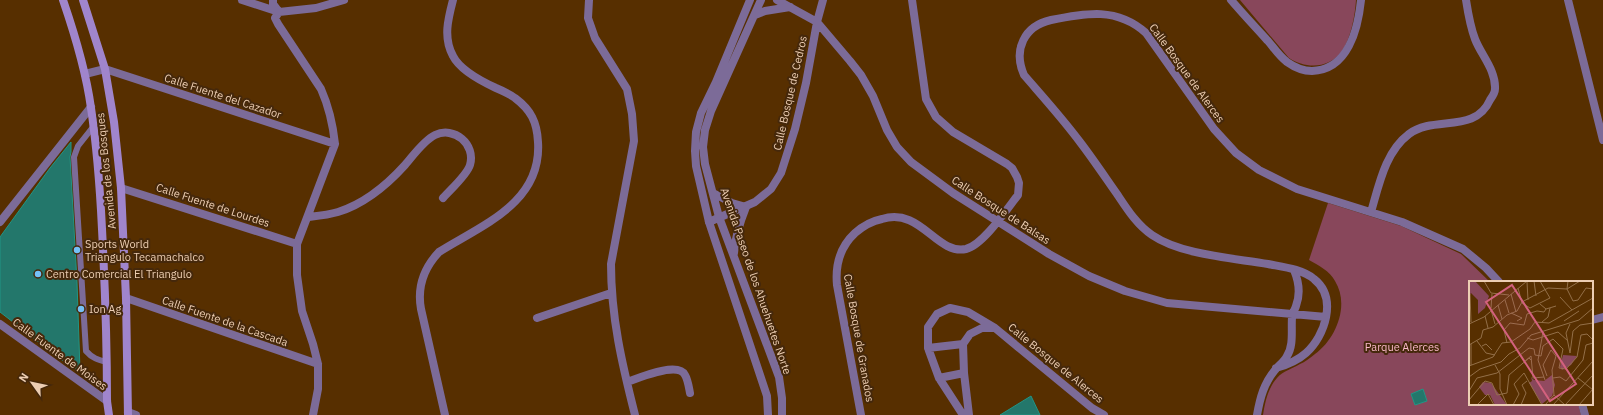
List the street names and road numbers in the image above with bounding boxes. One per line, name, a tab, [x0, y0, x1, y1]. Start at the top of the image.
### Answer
street label: Calle Bosque de Alerces	[1146, 21, 1228, 125]
street label: Calle Bosque de Cedros	[770, 34, 810, 152]
street label: Calle Fuente del Cazador	[163, 70, 283, 122]
street label: Avenida de los Bosques	[93, 112, 119, 230]
street label: Calle Bosque de Balsas	[949, 173, 1053, 247]
street label: Calle Fuente de Lourdes	[154, 180, 272, 230]
street label: Avenida Paseo de los Ahuehuetes Norte	[717, 186, 795, 376]
street label: Calle Bosque de Granados	[841, 273, 877, 403]
street label: Calle Fuente de la Cascada	[160, 293, 290, 349]
street label: Calle Fuente de Moises	[10, 315, 110, 393]
street label: Calle Bosque de Alerces	[1005, 320, 1107, 406]

